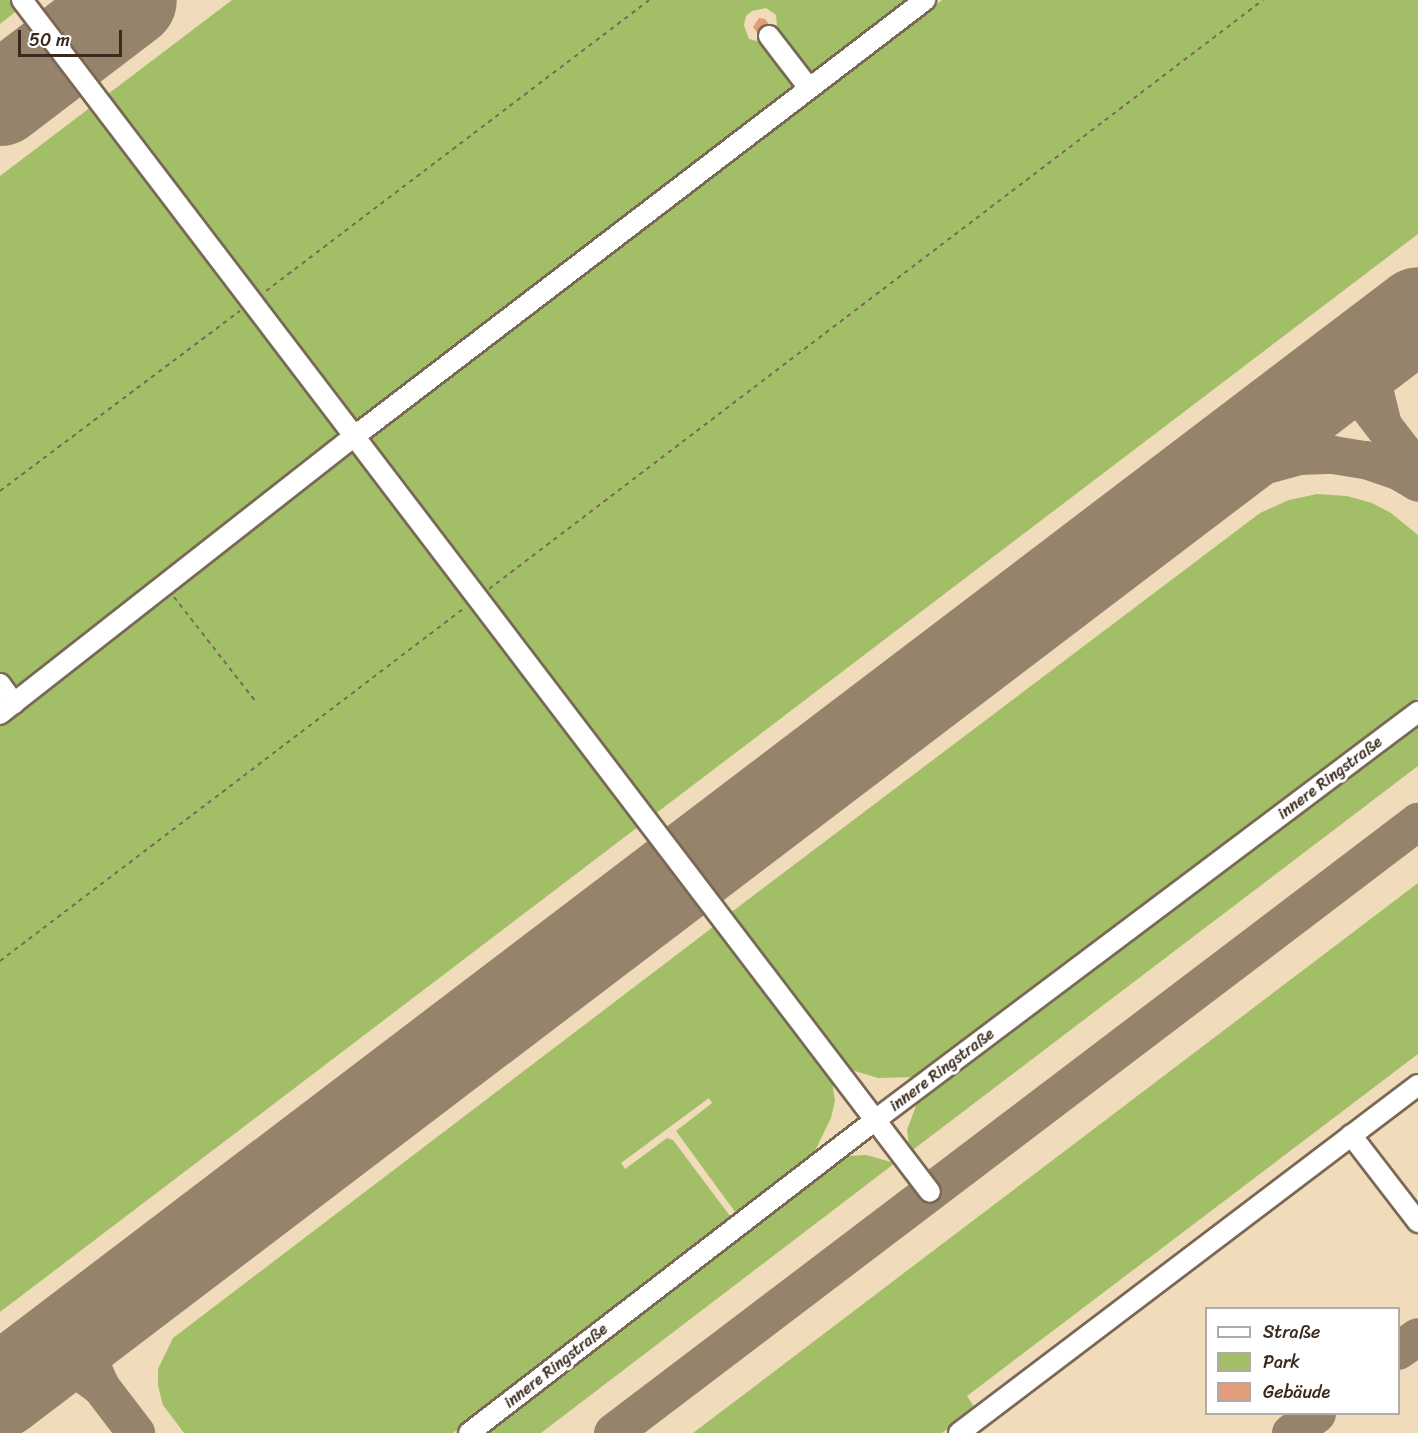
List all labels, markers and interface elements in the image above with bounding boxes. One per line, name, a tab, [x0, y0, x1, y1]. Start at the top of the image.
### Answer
scale bar	[21, 18, 124, 56]
text: 50 m	[29, 24, 70, 56]
street label: innere Ringstraße	[1274, 732, 1386, 824]
street label: innere Ringstraße	[886, 1024, 998, 1116]
legend	[1205, 1307, 1400, 1415]
text: Straße	[1263, 1316, 1320, 1348]
street label: innere Ringstraße	[500, 1320, 612, 1412]
text: Park	[1263, 1346, 1300, 1378]
text: Gebäude	[1263, 1376, 1330, 1408]

